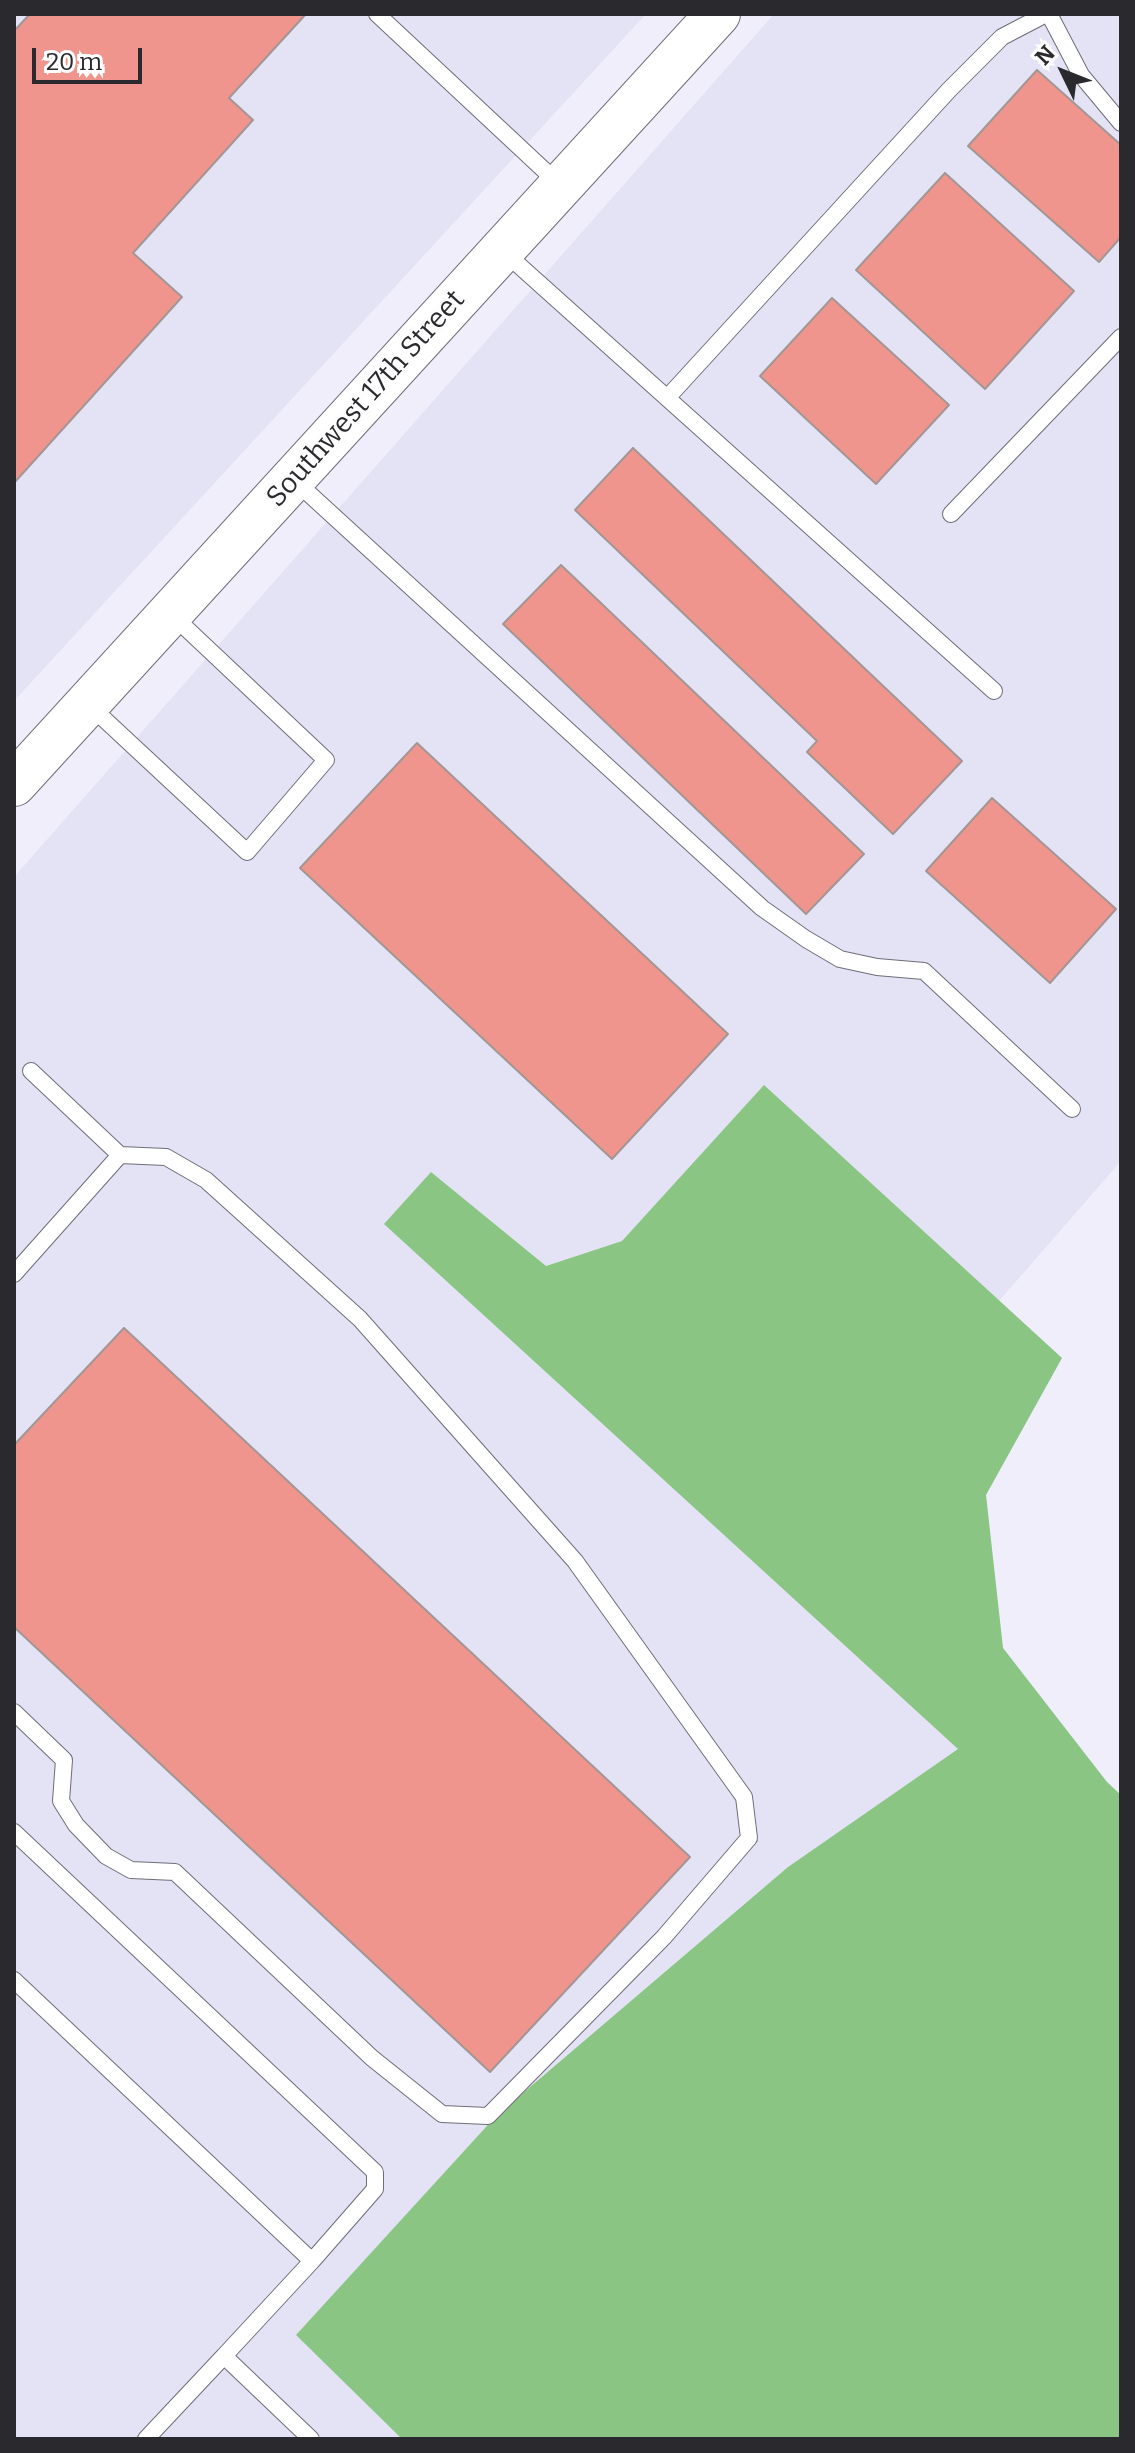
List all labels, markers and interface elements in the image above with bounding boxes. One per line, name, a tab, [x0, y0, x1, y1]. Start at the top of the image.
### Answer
scale bar	[36, 32, 146, 82]
north arrow	[1023, 32, 1103, 112]
text: N	[1029, 40, 1061, 71]
text: 20 m	[46, 48, 102, 76]
street label: Southwest 17th Street	[260, 284, 472, 514]

